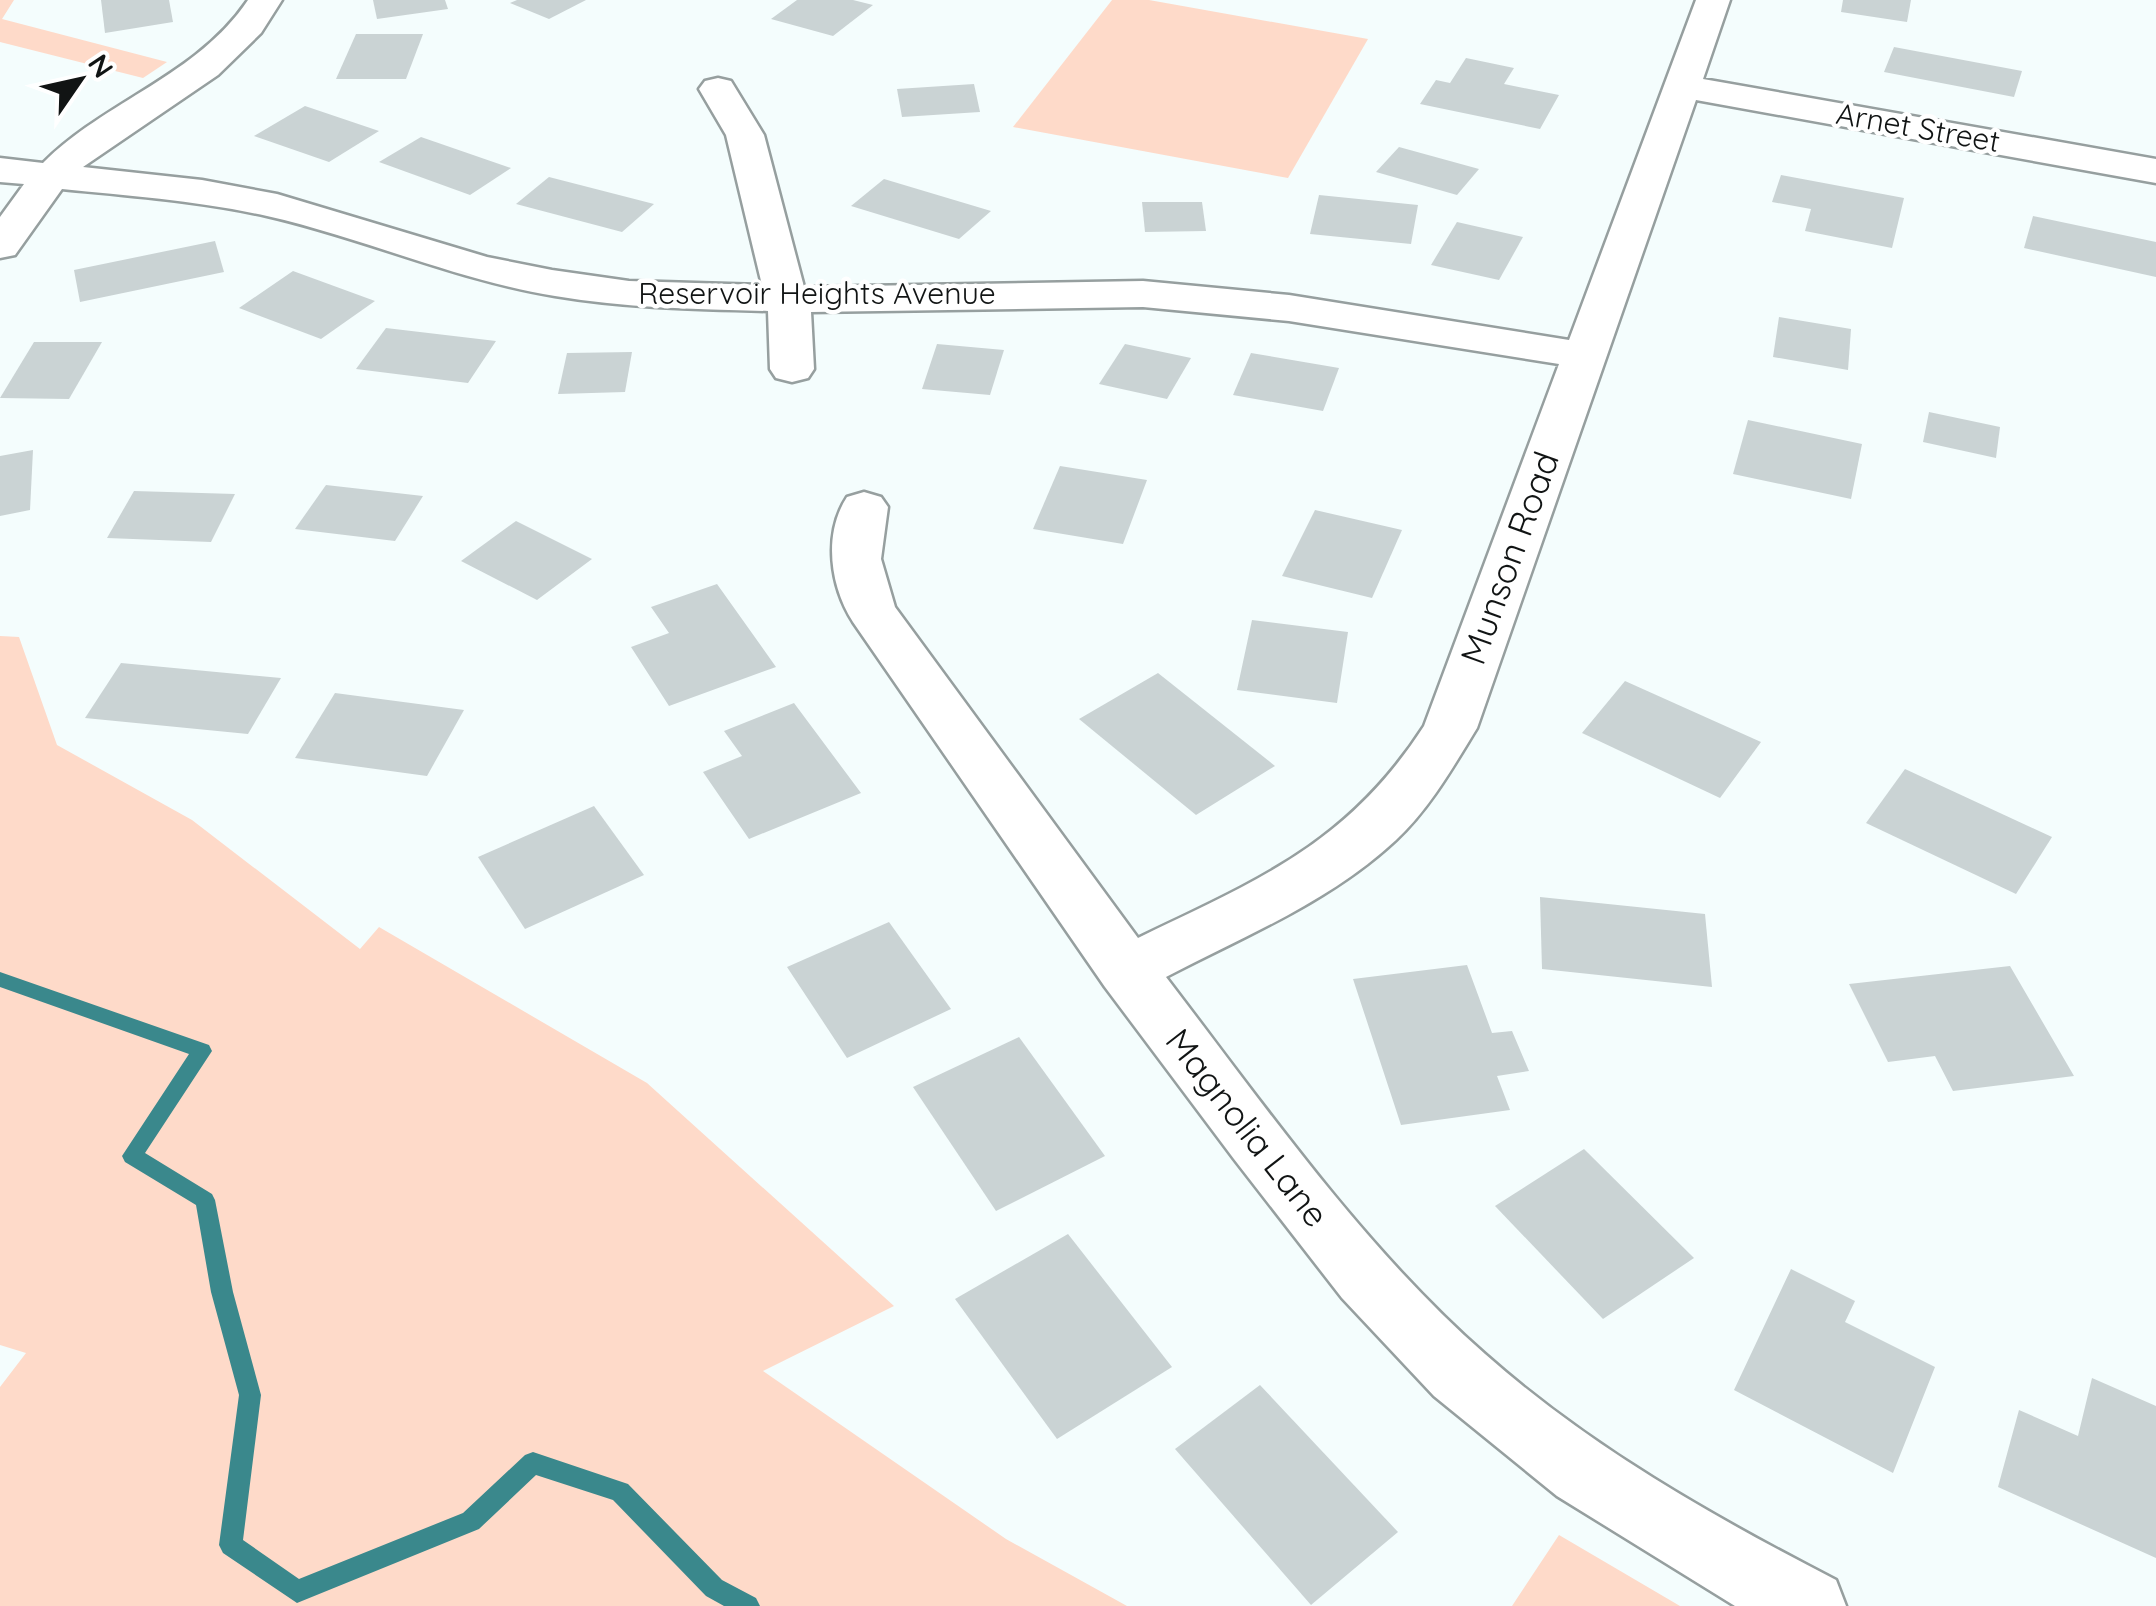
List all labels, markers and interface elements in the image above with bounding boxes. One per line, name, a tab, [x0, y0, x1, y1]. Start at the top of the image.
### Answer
north arrow	[30, 30, 130, 130]
text: N	[81, 47, 121, 84]
street label: Arnet Street	[1833, 94, 2003, 160]
street label: Reservoir Heights Avenue	[638, 274, 996, 312]
street label: Munson Road	[1450, 445, 1568, 670]
street label: Magnolia Lane	[1157, 1019, 1339, 1235]

